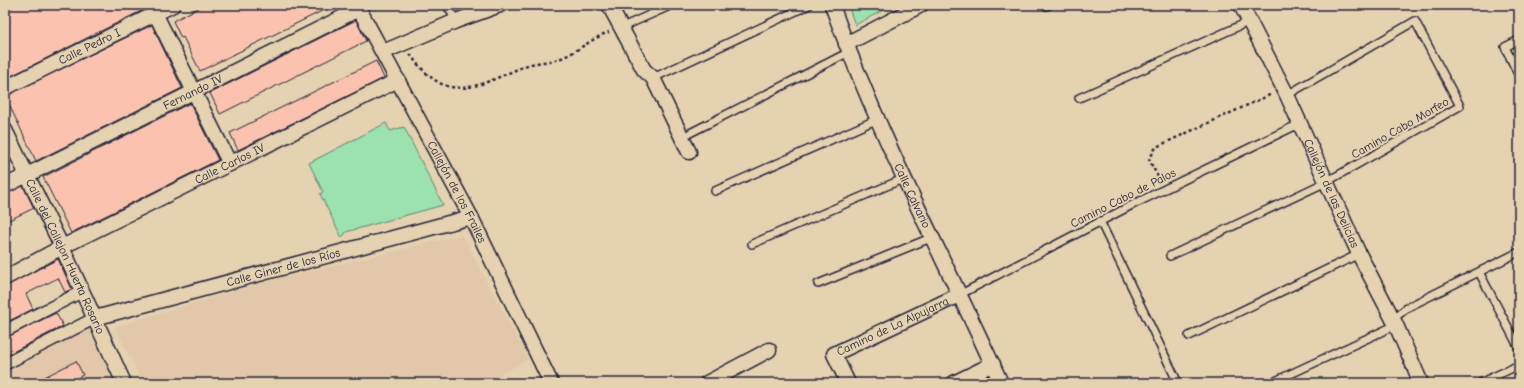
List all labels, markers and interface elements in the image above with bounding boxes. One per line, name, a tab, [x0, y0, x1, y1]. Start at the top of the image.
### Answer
street label: Calle Pedro I	[56, 25, 123, 68]
street label: Fernando IV	[161, 71, 225, 113]
street label: Camino Cabo Morfeo	[1349, 94, 1451, 162]
street label: Callejón de las Delicias	[1301, 137, 1362, 250]
street label: Callejón de los Frailes	[424, 139, 489, 245]
street label: Calle Carlos IV	[192, 140, 267, 187]
street label: Calle Calvario	[891, 161, 934, 230]
street label: Camino Cabo de Palos	[1068, 165, 1178, 231]
street label: Calle del Callejon Huerta Rosario	[23, 176, 108, 336]
street label: Calle Giner de los Ríos	[225, 245, 342, 289]
street label: Camino de La Alpujarra	[834, 294, 951, 359]

